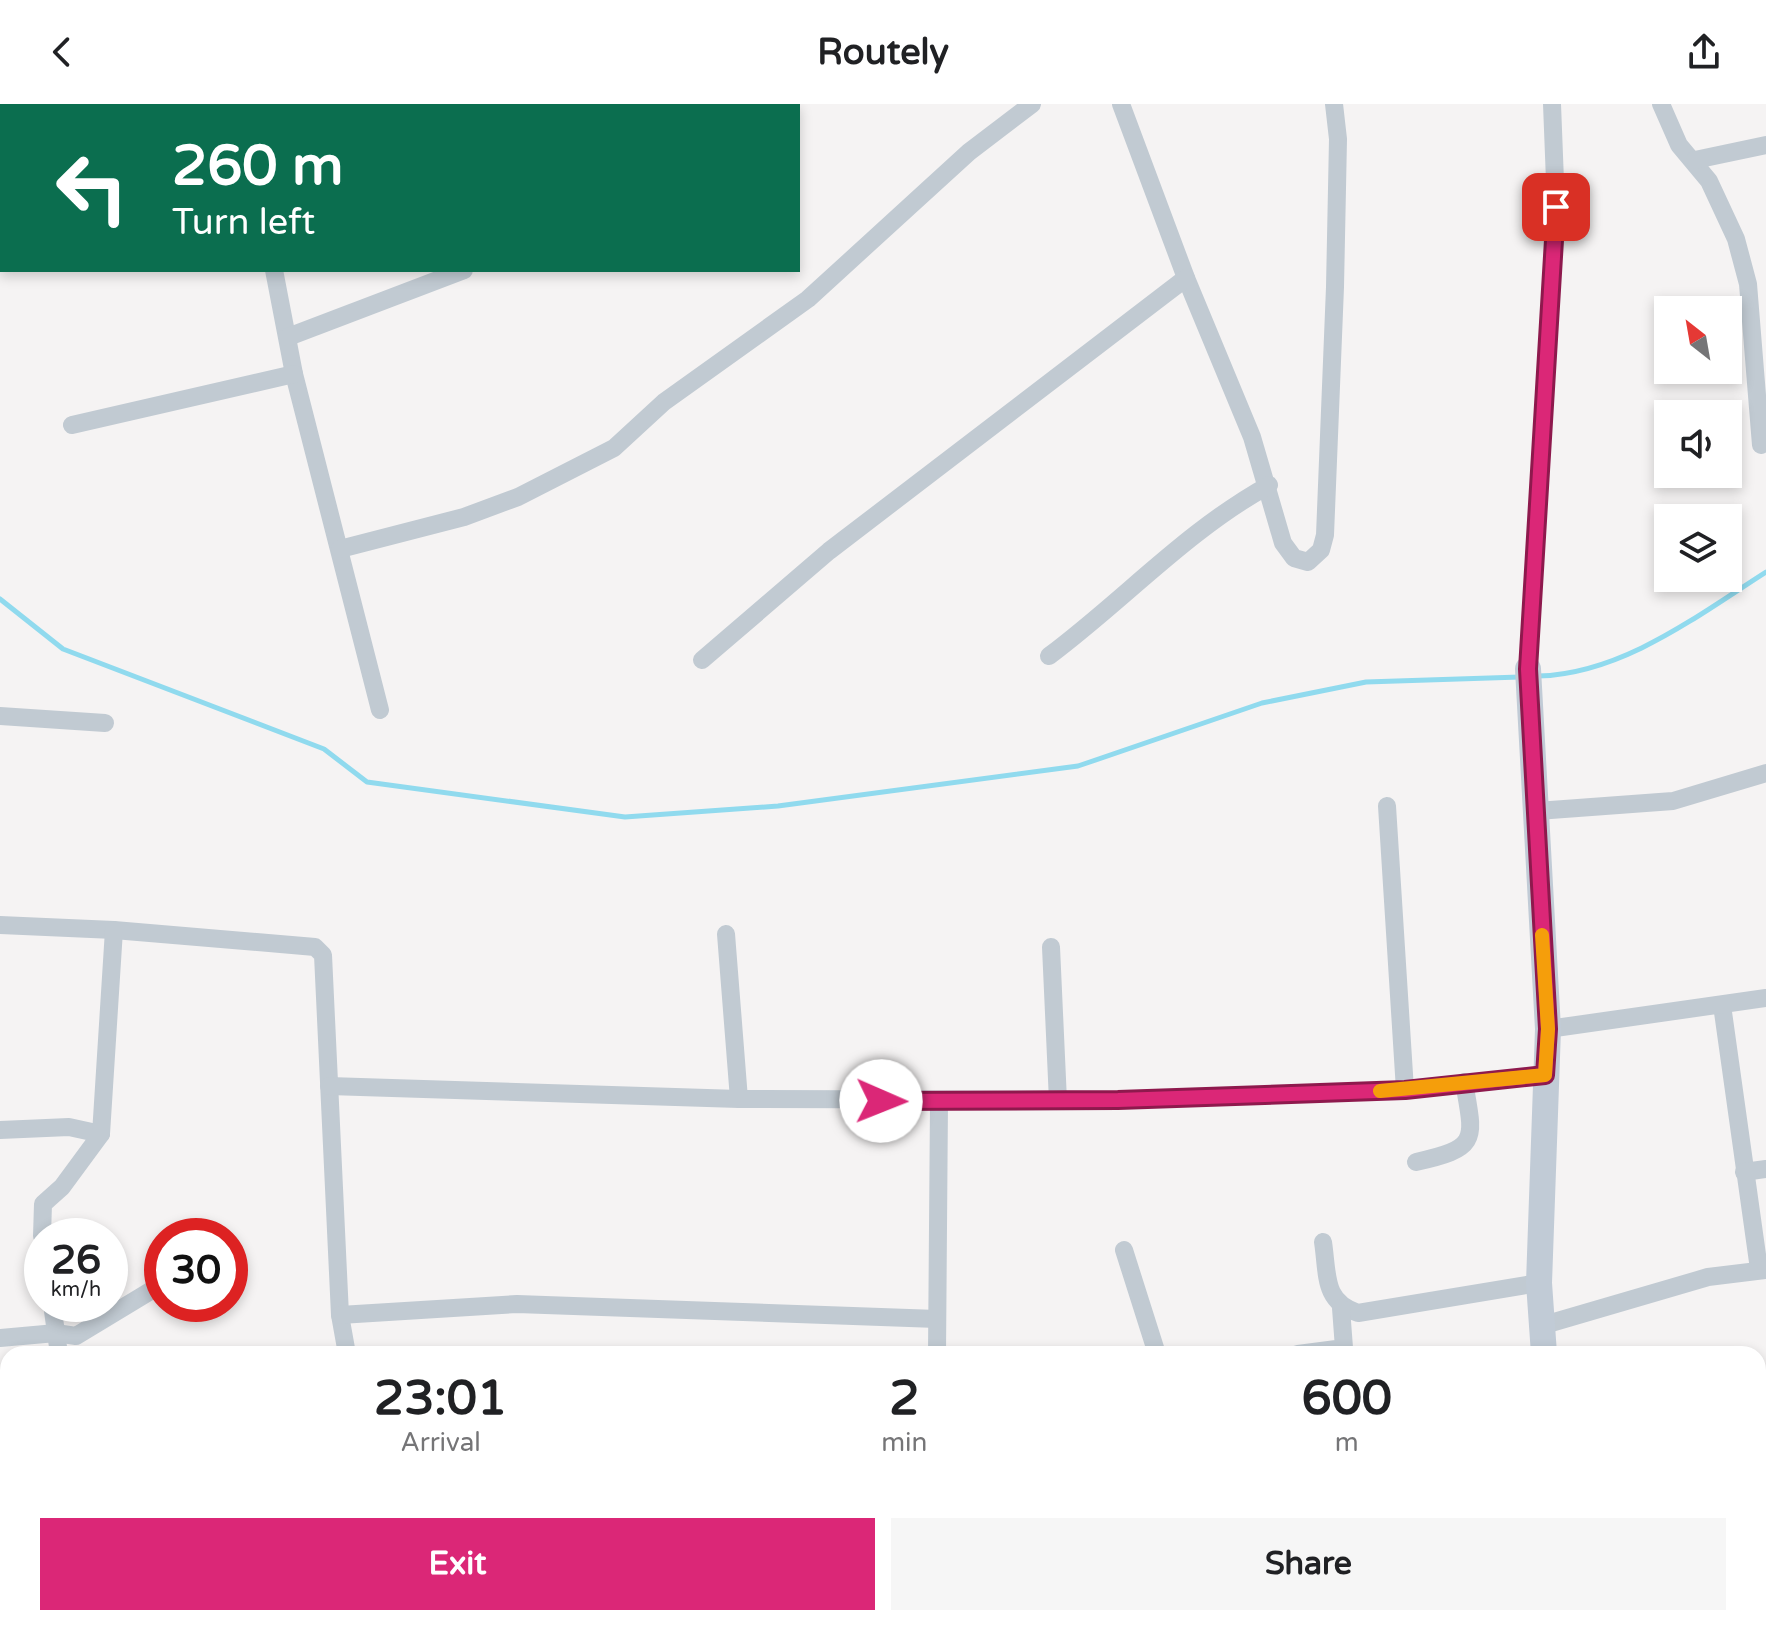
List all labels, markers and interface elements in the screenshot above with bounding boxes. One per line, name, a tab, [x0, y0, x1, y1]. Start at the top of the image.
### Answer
icon: back	[40, 30, 84, 74]
icon: share	[1682, 30, 1726, 74]
text: Routely	[817, 31, 949, 74]
text: 260 m	[172, 133, 343, 200]
icon: left	[40, 136, 144, 240]
pin	[1522, 173, 1590, 241]
icon: arrive	[1534, 185, 1578, 229]
text: Turn left	[172, 201, 315, 244]
north arrow	[1654, 296, 1742, 384]
map controls	[1654, 296, 1742, 592]
button: sound	[1654, 400, 1742, 488]
button: layers	[1654, 504, 1742, 592]
position arrow	[839, 1059, 923, 1143]
speed limit sign: 30	[144, 1218, 248, 1322]
text: 26	[51, 1236, 101, 1284]
text: km/h	[51, 1278, 101, 1302]
text: 23:01	[374, 1370, 507, 1428]
text: 2	[889, 1370, 919, 1428]
text: 600	[1301, 1370, 1392, 1428]
text: Arrival	[400, 1427, 481, 1458]
text: min	[881, 1427, 927, 1458]
text: m	[1335, 1427, 1359, 1458]
button: Exit	[40, 1518, 875, 1610]
button: Share	[891, 1518, 1726, 1610]

